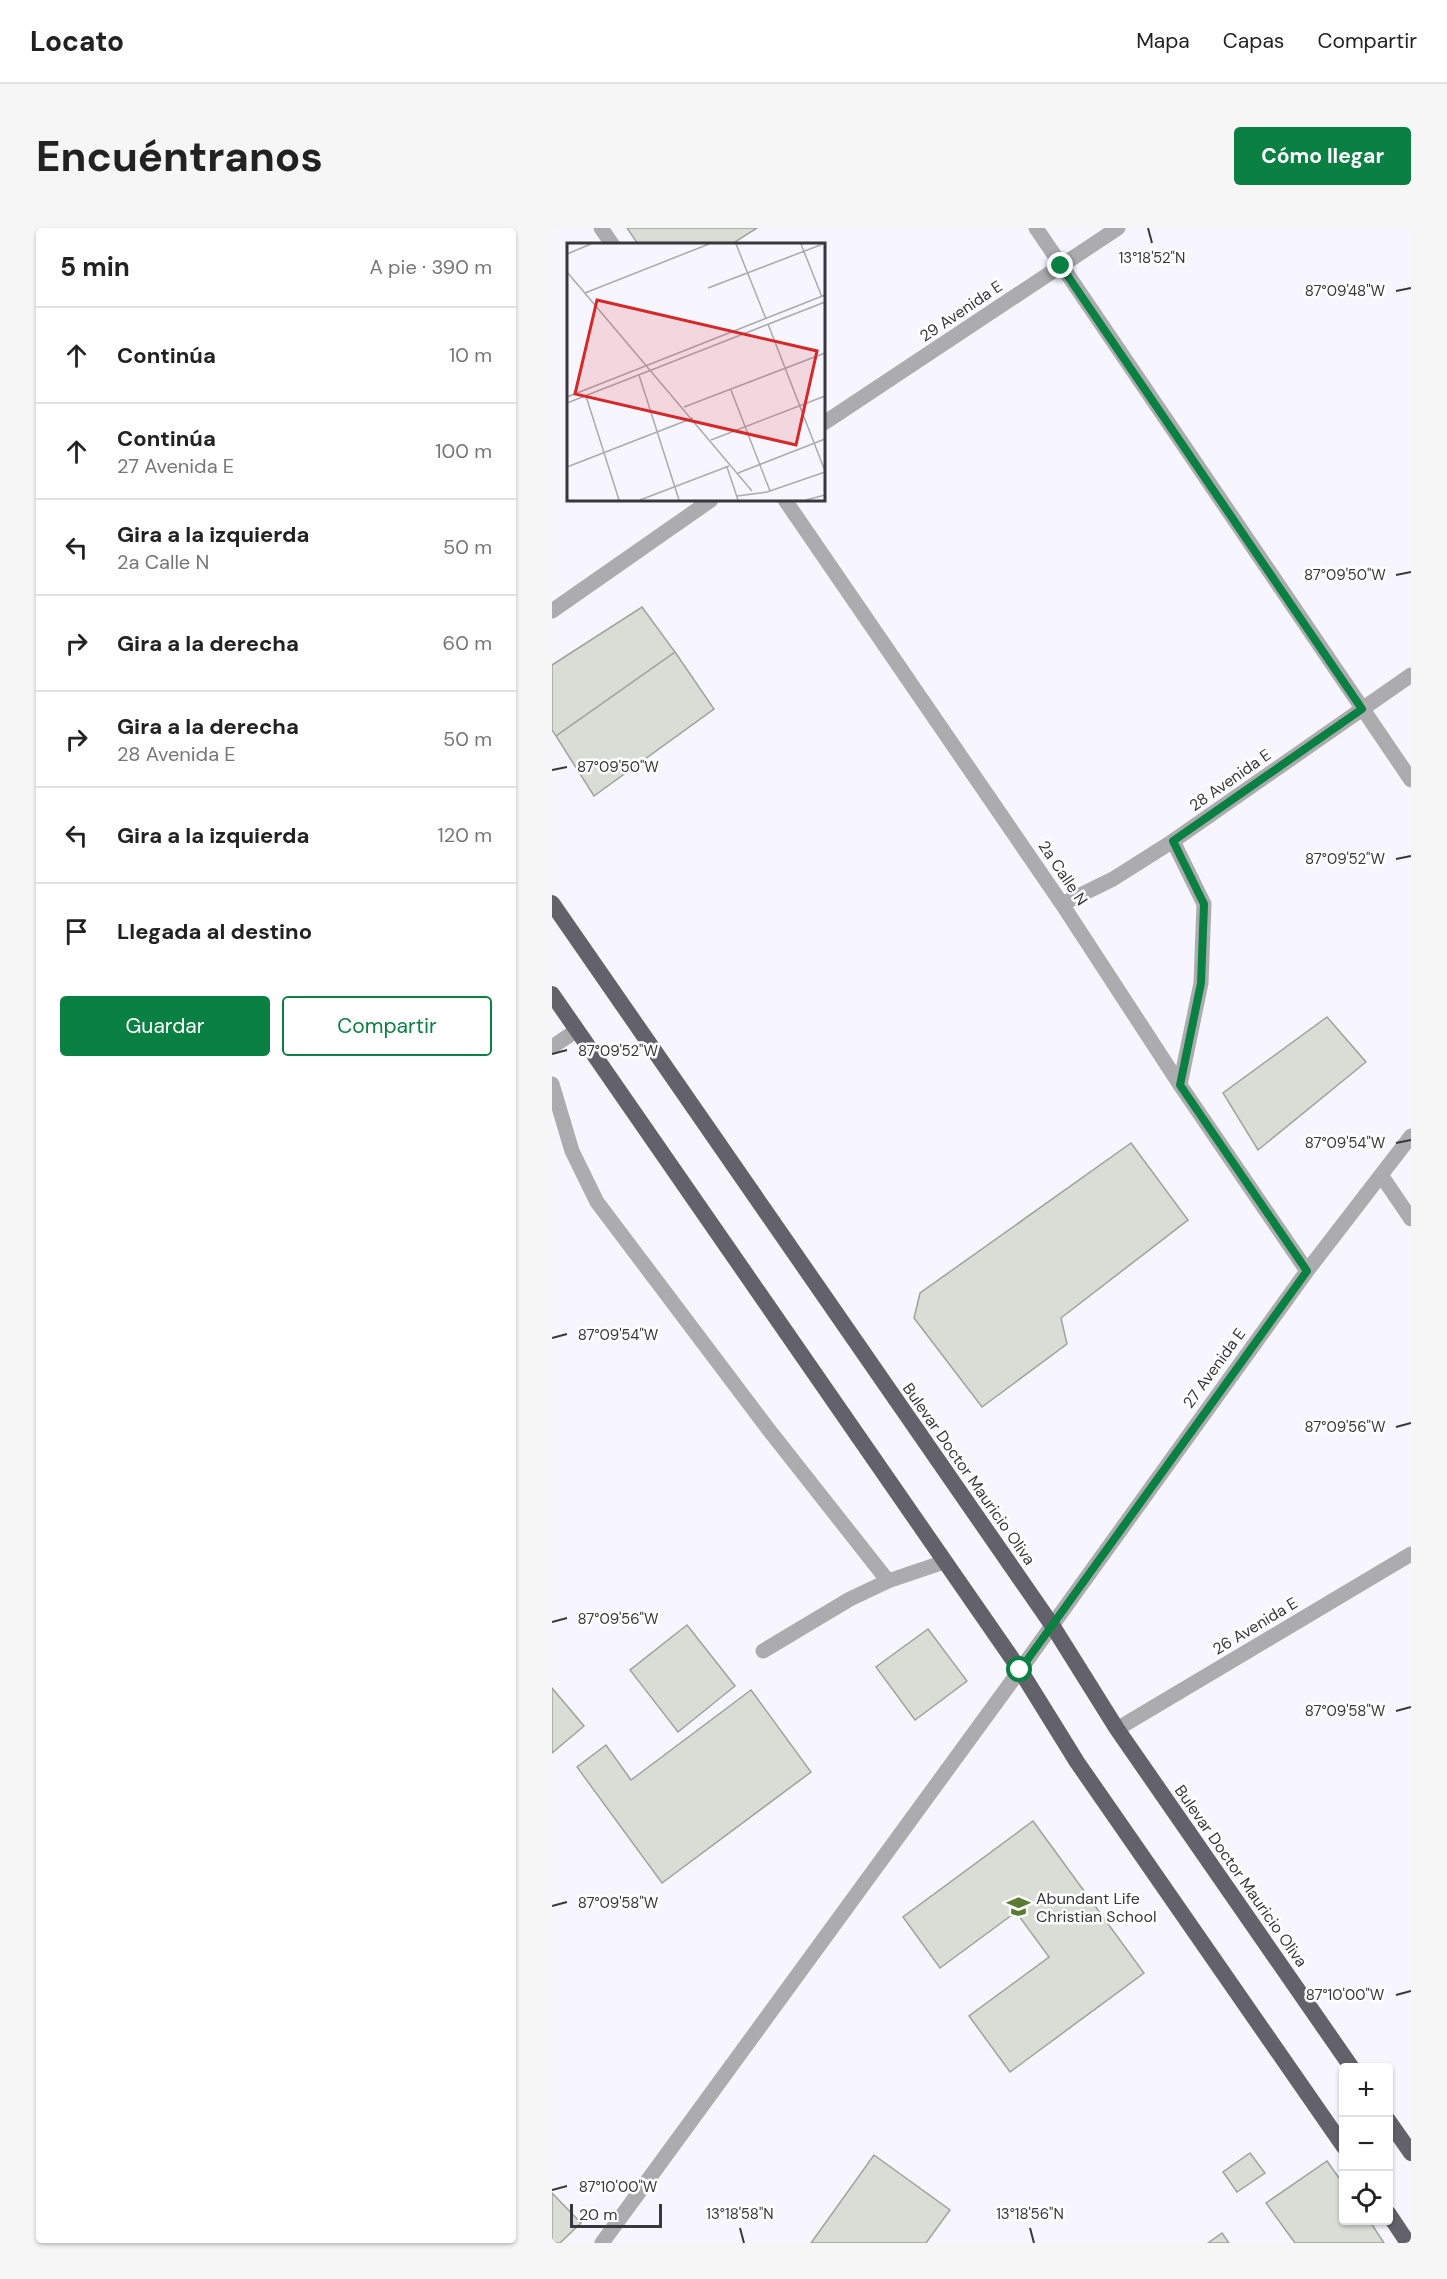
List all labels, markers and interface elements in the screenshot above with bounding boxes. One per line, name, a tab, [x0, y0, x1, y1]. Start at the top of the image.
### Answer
text: Locato	[30, 23, 124, 60]
text: Mapa	[1136, 27, 1190, 55]
text: Capas	[1223, 27, 1284, 55]
text: Compartir	[1317, 27, 1417, 55]
button: Cómo llegar	[1234, 127, 1411, 185]
text: Encuéntranos	[36, 129, 323, 184]
inset map	[567, 243, 825, 501]
text: 13°18'52"N	[1119, 248, 1185, 268]
text: 5 min	[60, 250, 130, 284]
route end	[1047, 252, 1073, 278]
text: A pie · 390 m	[370, 254, 492, 280]
street label: 29 Avenida E	[916, 276, 1006, 346]
text: 87°09'48"W	[1305, 281, 1386, 301]
icon: ahead	[60, 339, 93, 372]
text: Continúa	[117, 341, 216, 370]
text: 10 m	[449, 342, 492, 368]
text: Continúa	[117, 424, 216, 453]
icon: ahead	[60, 435, 93, 468]
text: 100 m	[435, 438, 492, 464]
text: 27 Avenida E	[117, 453, 234, 479]
text: Gira a la izquierda	[117, 520, 309, 549]
icon: left	[60, 531, 93, 564]
text: 50 m	[443, 534, 492, 560]
text: 2a Calle N	[117, 549, 209, 575]
text: 87°09'50"W	[1304, 565, 1386, 585]
icon: right	[60, 627, 93, 660]
text: Gira a la derecha	[117, 629, 299, 658]
text: 60 m	[443, 630, 492, 656]
text: Gira a la derecha	[117, 712, 299, 741]
icon: right	[60, 723, 93, 756]
text: 50 m	[443, 726, 492, 752]
text: 28 Avenida E	[117, 741, 236, 767]
street label: 28 Avenida E	[1185, 744, 1275, 816]
text: 87°09'50"W	[577, 757, 659, 777]
icon: left	[60, 819, 93, 852]
text: Gira a la izquierda	[117, 821, 309, 850]
text: 120 m	[438, 822, 492, 848]
street label: 2a Calle N	[1034, 836, 1092, 910]
text: 87°09'52"W	[1305, 849, 1385, 869]
icon: arrive	[60, 915, 93, 948]
text: Llegada al destino	[117, 917, 312, 946]
button: Guardar	[60, 996, 270, 1056]
button: Compartir	[282, 996, 492, 1056]
text: 87°09'52"W	[578, 1041, 658, 1061]
text: 87°09'54"W	[1305, 1133, 1386, 1153]
street label: 27 Avenida E	[1178, 1324, 1250, 1412]
text: 87°09'54"W	[578, 1325, 659, 1345]
street label: Bulevar Doctor Mauricio Oliva	[898, 1379, 1040, 1569]
text: 87°09'56"W	[1305, 1417, 1386, 1437]
street label: 26 Avenida E	[1209, 1592, 1301, 1660]
text: 87°09'56"W	[578, 1609, 659, 1629]
route start	[1006, 1656, 1032, 1682]
text: 87°09'58"W	[1305, 1701, 1386, 1721]
street label: Bulevar Doctor Mauricio Oliva	[1170, 1781, 1312, 1971]
place label: Abundant Life Christian School	[1036, 1888, 1157, 1927]
text: 87°09'58"W	[578, 1893, 659, 1913]
school or university icon: Abundant Life Christian School	[1005, 1894, 1031, 1920]
text: 87°10'00"W	[1306, 1985, 1385, 2005]
map controls	[1339, 2063, 1393, 2225]
button: +	[1339, 2063, 1393, 2117]
button: −	[1339, 2117, 1393, 2171]
button: locate	[1339, 2171, 1393, 2225]
text: 87°10'00"W	[579, 2177, 658, 2197]
scale bar	[570, 2201, 662, 2228]
text: 20 m	[579, 2204, 618, 2225]
text: 13°18'58"N	[706, 2204, 774, 2224]
text: 13°18'56"N	[996, 2204, 1064, 2224]

